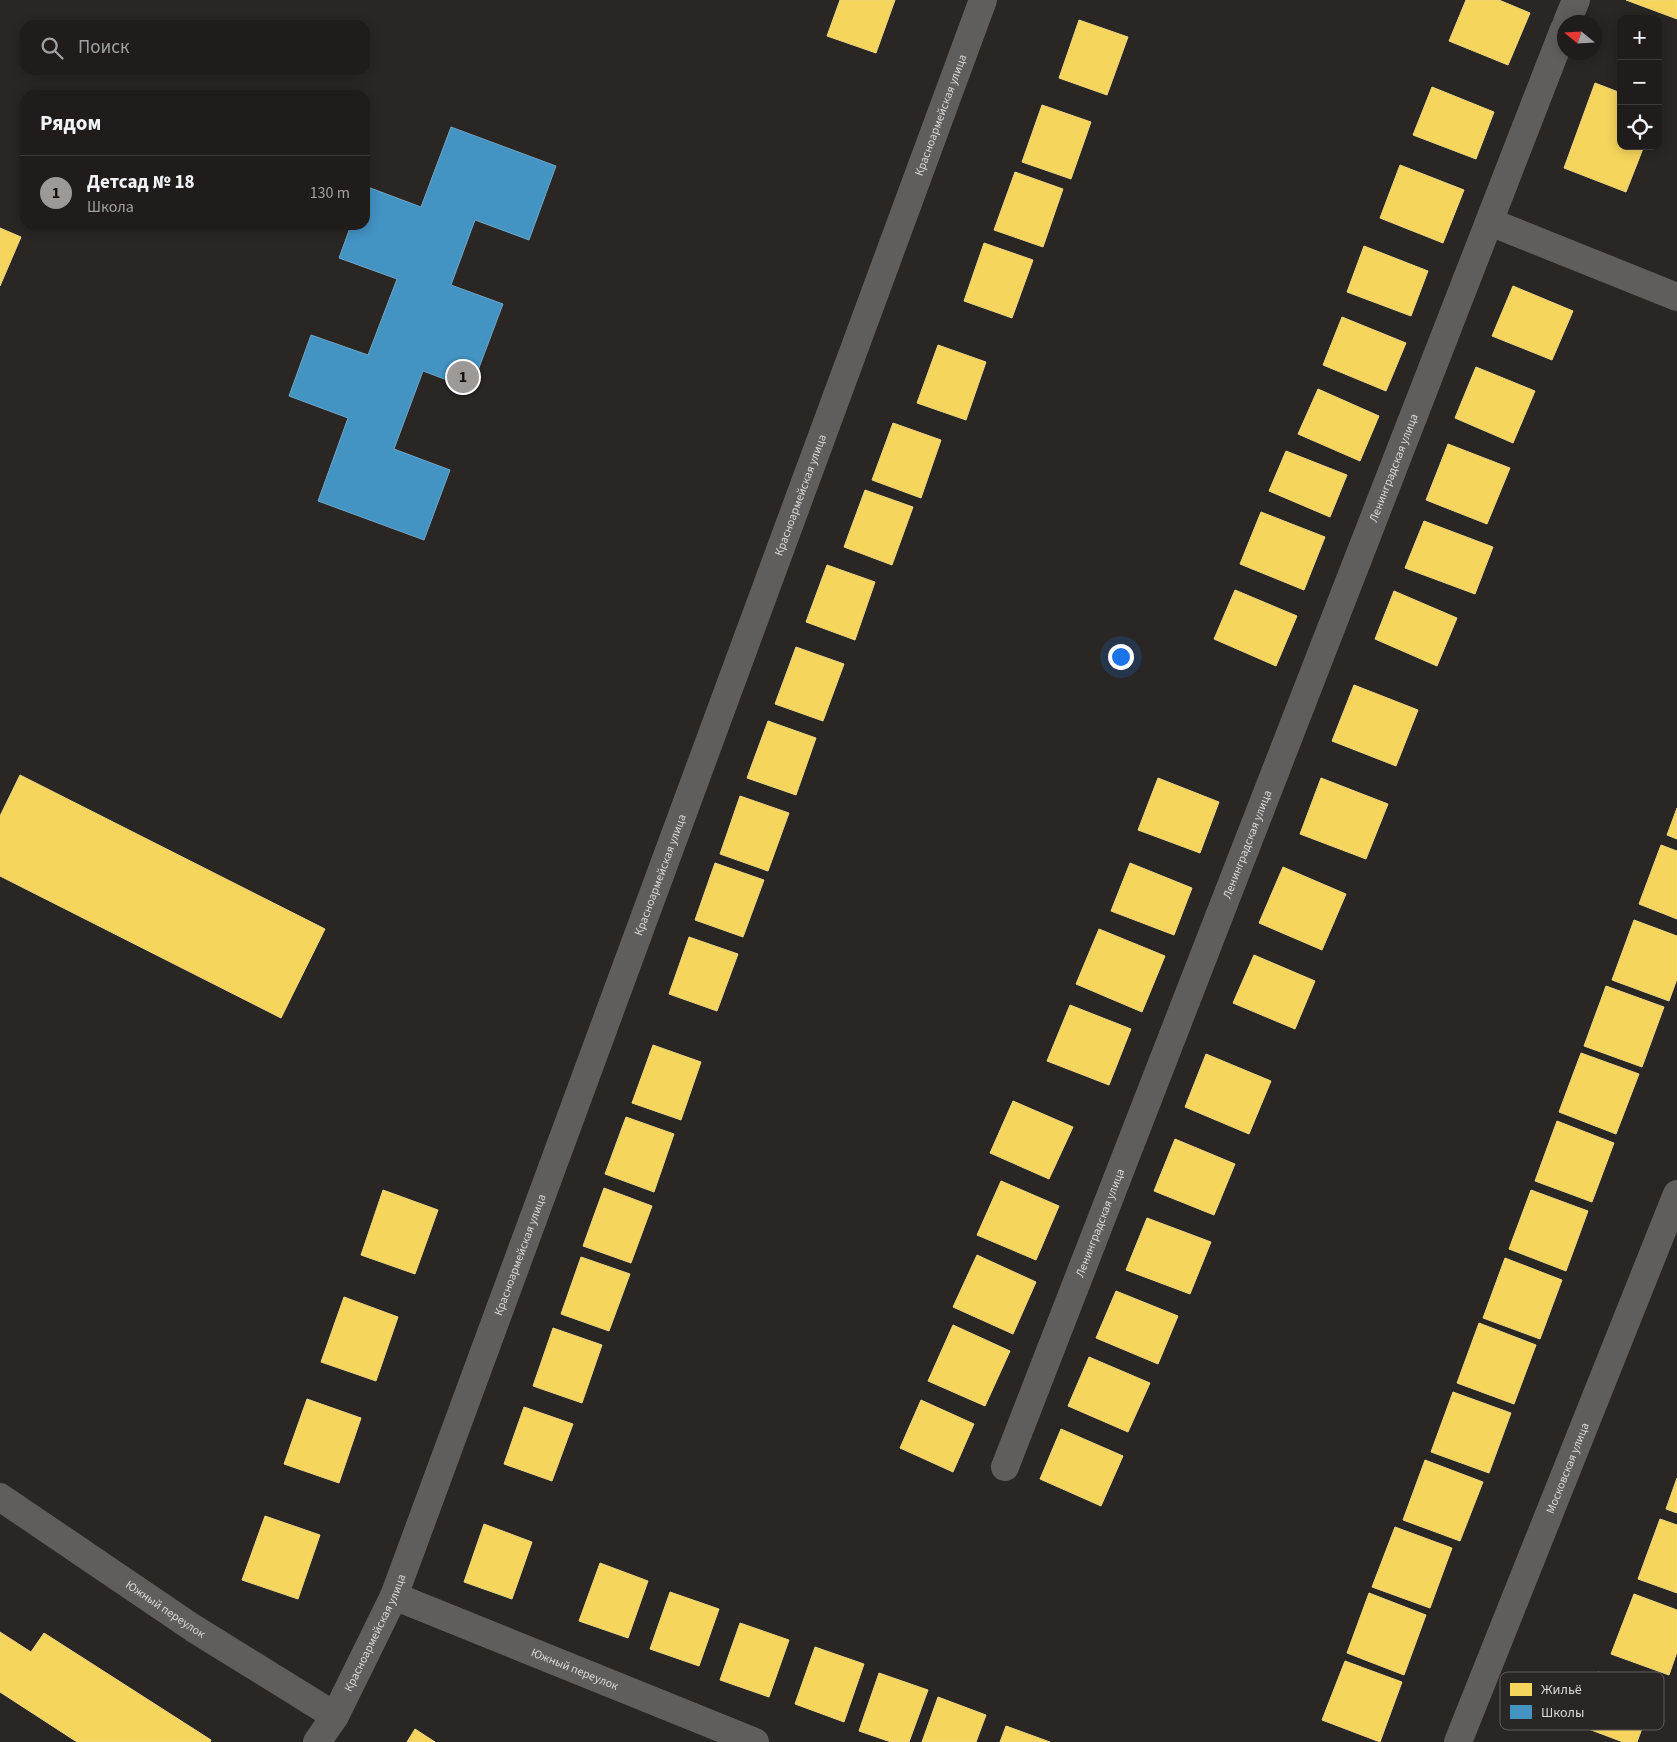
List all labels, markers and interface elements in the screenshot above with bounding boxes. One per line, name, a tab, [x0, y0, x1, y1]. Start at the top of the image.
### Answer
north arrow	[1557, 15, 1602, 60]
map controls	[1617, 15, 1662, 150]
button: +	[1617, 15, 1662, 60]
search box	[20, 20, 370, 75]
icon: search	[38, 34, 66, 62]
text: Поиск	[78, 34, 129, 61]
street label: Красноармейская улица	[911, 52, 971, 178]
button: −	[1617, 60, 1662, 105]
button: locate	[1617, 105, 1662, 150]
text: Рядом	[40, 108, 101, 138]
text: Детсад № 18	[87, 169, 195, 196]
text: 1	[52, 182, 60, 204]
text: 130 m	[310, 182, 350, 204]
text: Школа	[87, 196, 134, 218]
pin: 1	[447, 358, 479, 396]
street label: Ленинградская улица	[1365, 411, 1423, 525]
street label: Красноармейская улица	[771, 432, 831, 558]
your location	[1108, 644, 1134, 670]
street label: Ленинградская улица	[1219, 788, 1276, 901]
street label: Красноармейская улица	[630, 812, 691, 938]
street label: Ленинградская улица	[1072, 1166, 1129, 1280]
street label: Красноармейская улица	[490, 1192, 551, 1318]
street label: Московская улица	[1542, 1420, 1594, 1516]
street label: Красноармейская улица	[340, 1572, 410, 1695]
street label: Южный переулок	[122, 1577, 208, 1643]
street label: Южный переулок	[528, 1644, 621, 1695]
legend	[1500, 1672, 1664, 1730]
text: Жильё	[1541, 1680, 1582, 1700]
text: Школы	[1541, 1703, 1584, 1723]

